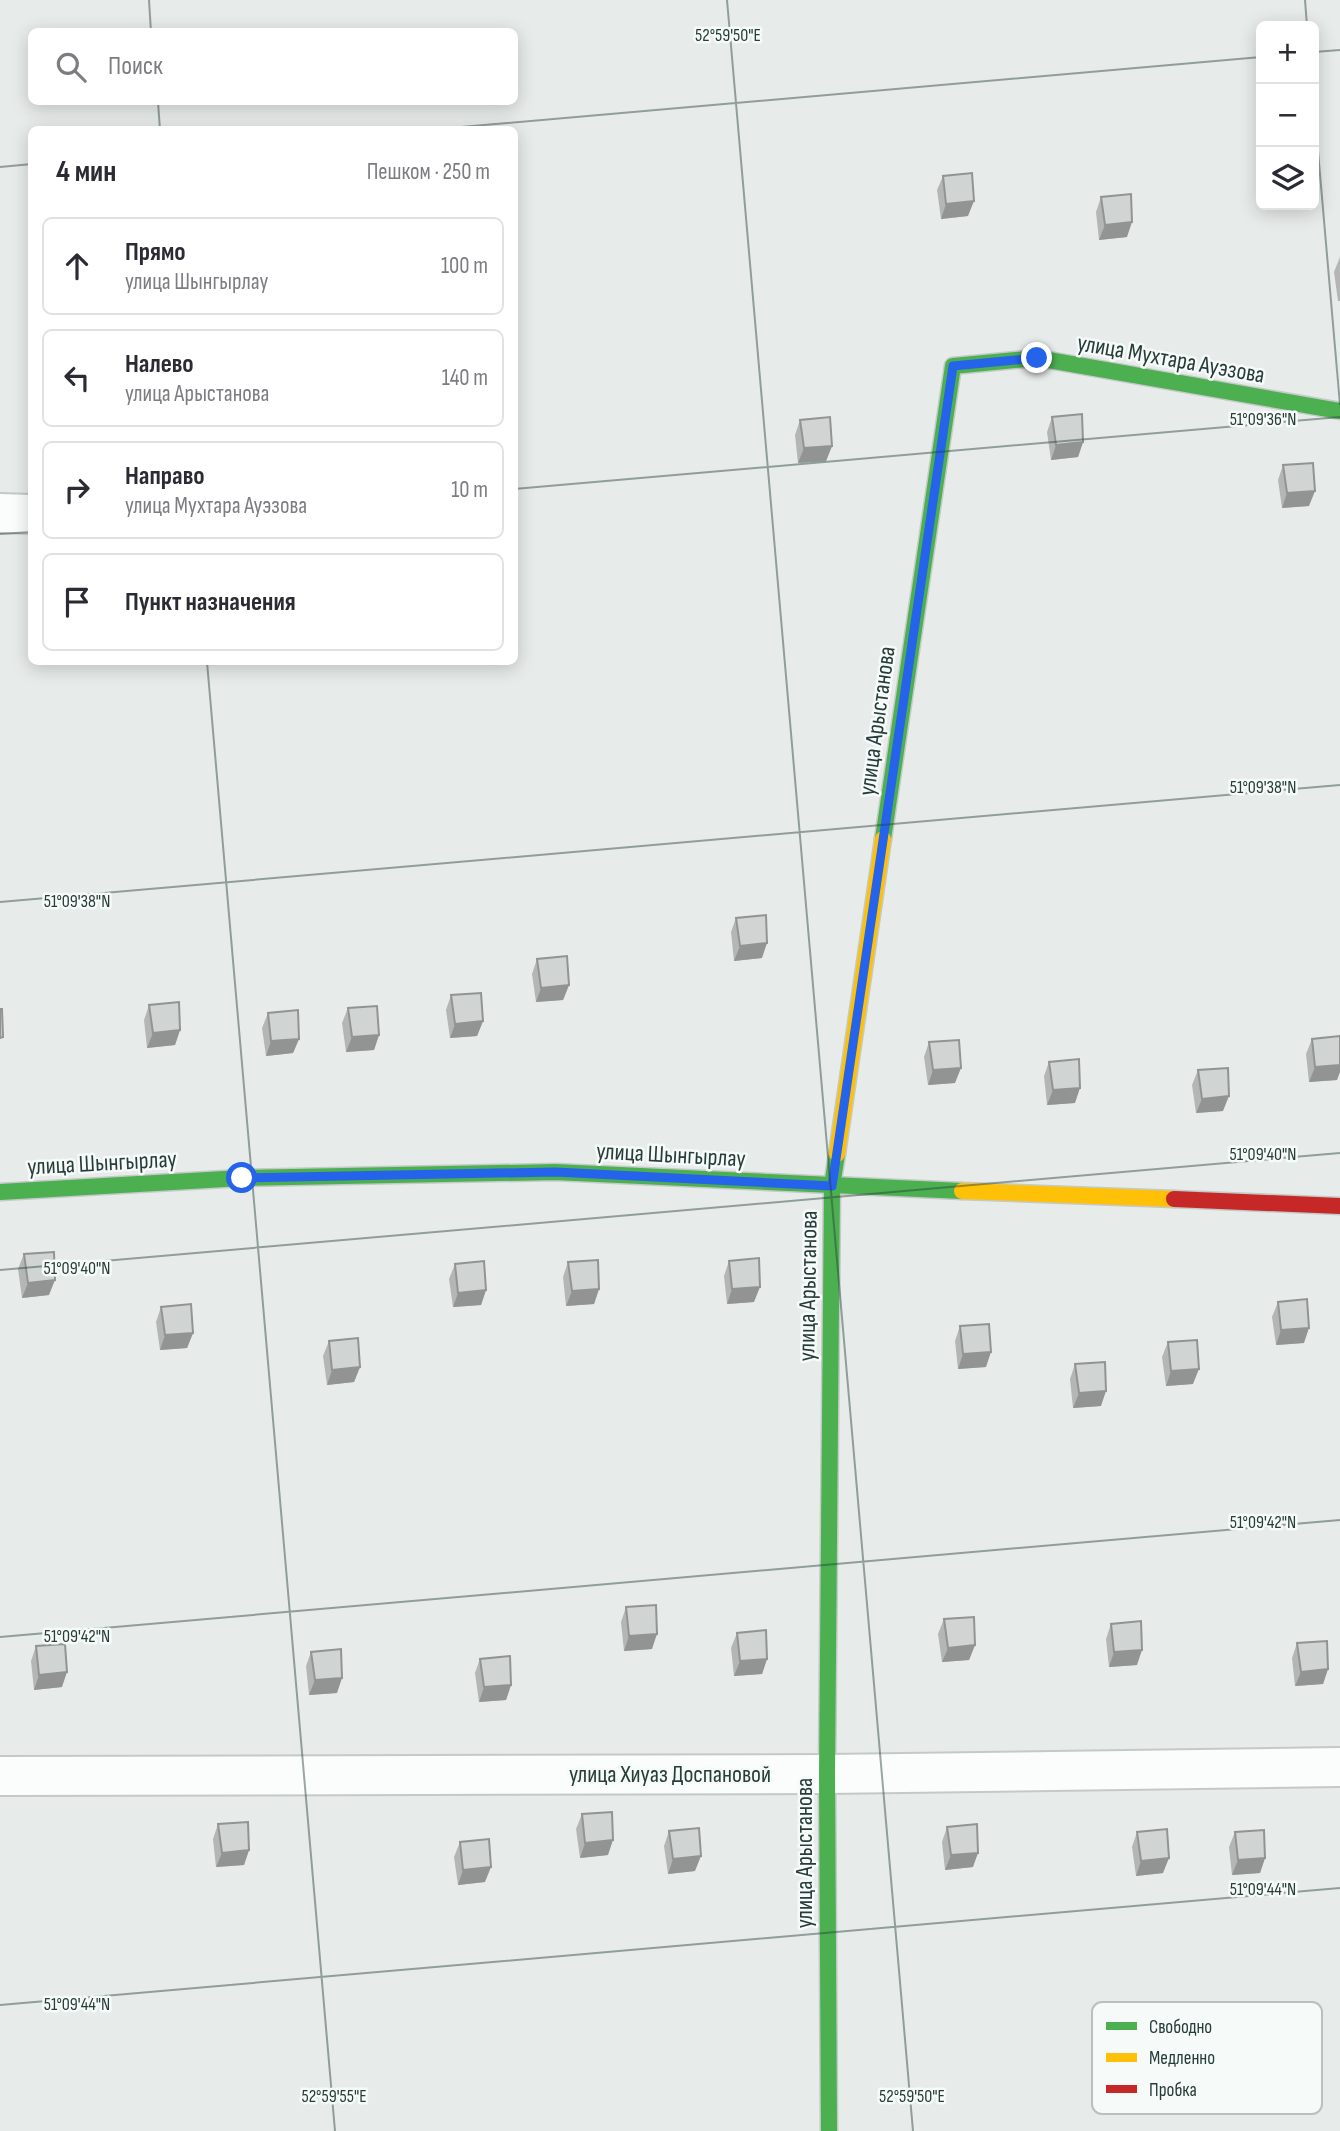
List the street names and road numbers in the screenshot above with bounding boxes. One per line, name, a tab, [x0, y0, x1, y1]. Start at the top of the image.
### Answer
street label: улица Мухтара Ауэзова	[1075, 328, 1267, 390]
street label: улица Арыстанова	[852, 644, 902, 798]
street label: улица Шынгырлау	[596, 1137, 746, 1173]
street label: улица Шынгырлау	[27, 1145, 177, 1181]
street label: улица Арыстанова	[792, 1210, 824, 1362]
street label: улица Хиуаз Доспановой	[569, 1760, 771, 1789]
street label: улица Арыстанова	[790, 1778, 819, 1928]

